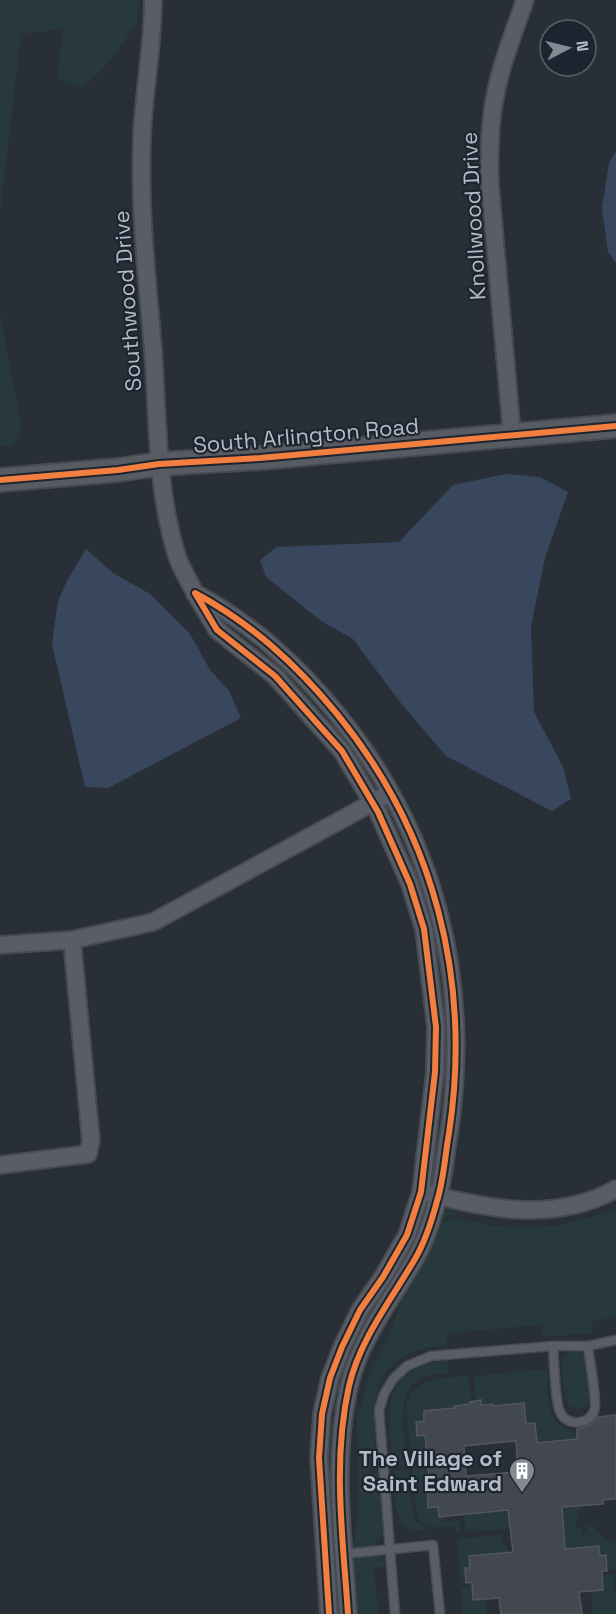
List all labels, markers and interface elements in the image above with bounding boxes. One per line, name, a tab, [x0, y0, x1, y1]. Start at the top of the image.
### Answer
north arrow	[538, 18, 598, 78]
text: N	[571, 40, 593, 53]
street label: Knollwood Drive	[455, 131, 491, 301]
street label: Southwood Drive	[107, 210, 147, 392]
street label: South Arlington Road	[192, 411, 420, 459]
place label: The Village of Saint Edward	[359, 1444, 502, 1497]
building icon: The Village of Saint Edward	[507, 1456, 537, 1494]

